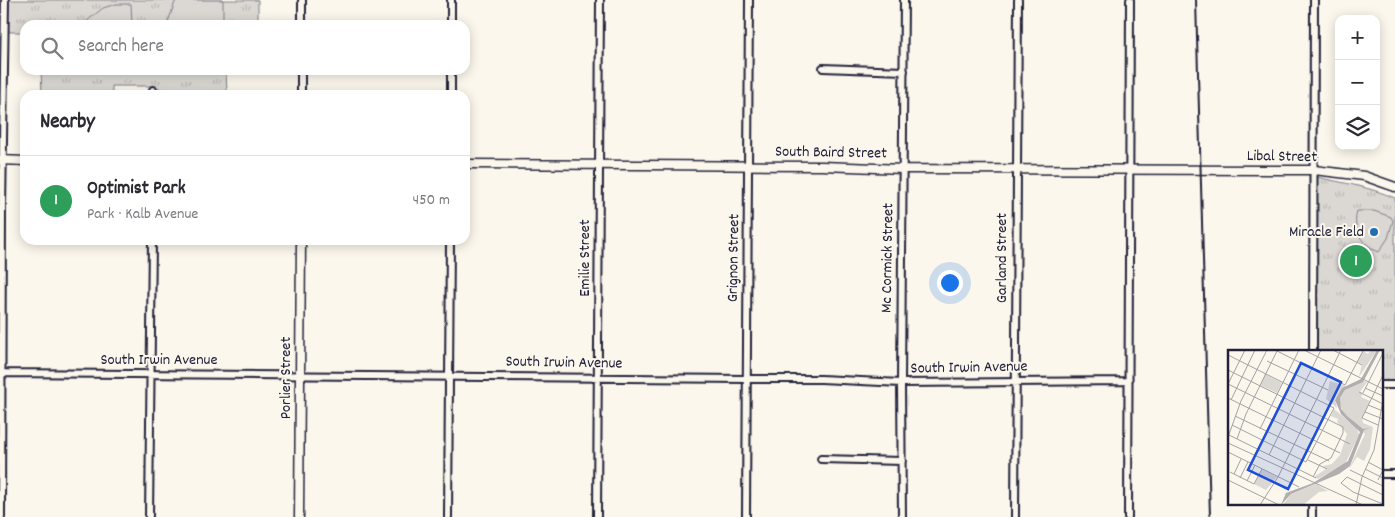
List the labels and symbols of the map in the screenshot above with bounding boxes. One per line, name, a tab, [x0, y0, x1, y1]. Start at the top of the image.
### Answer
street label: South Baird Street	[775, 141, 887, 165]
street label: Libal Street	[1247, 145, 1317, 169]
street label: Mc Cormick Street	[876, 203, 900, 313]
street label: Garland Street	[991, 213, 1014, 303]
street label: Grignon Street	[722, 214, 746, 302]
street label: Emilie Street	[574, 219, 597, 297]
place label: Miracle Field	[1289, 221, 1364, 244]
marker: Miracle Field	[1368, 226, 1380, 238]
pin: 1	[1340, 242, 1372, 280]
your location	[937, 270, 963, 296]
street label: Porlier Street	[275, 337, 298, 419]
street label: South Irwin Avenue	[101, 349, 217, 372]
street label: South Irwin Avenue	[505, 350, 623, 376]
inset map	[1228, 350, 1382, 504]
street label: South Irwin Avenue	[910, 355, 1028, 381]

